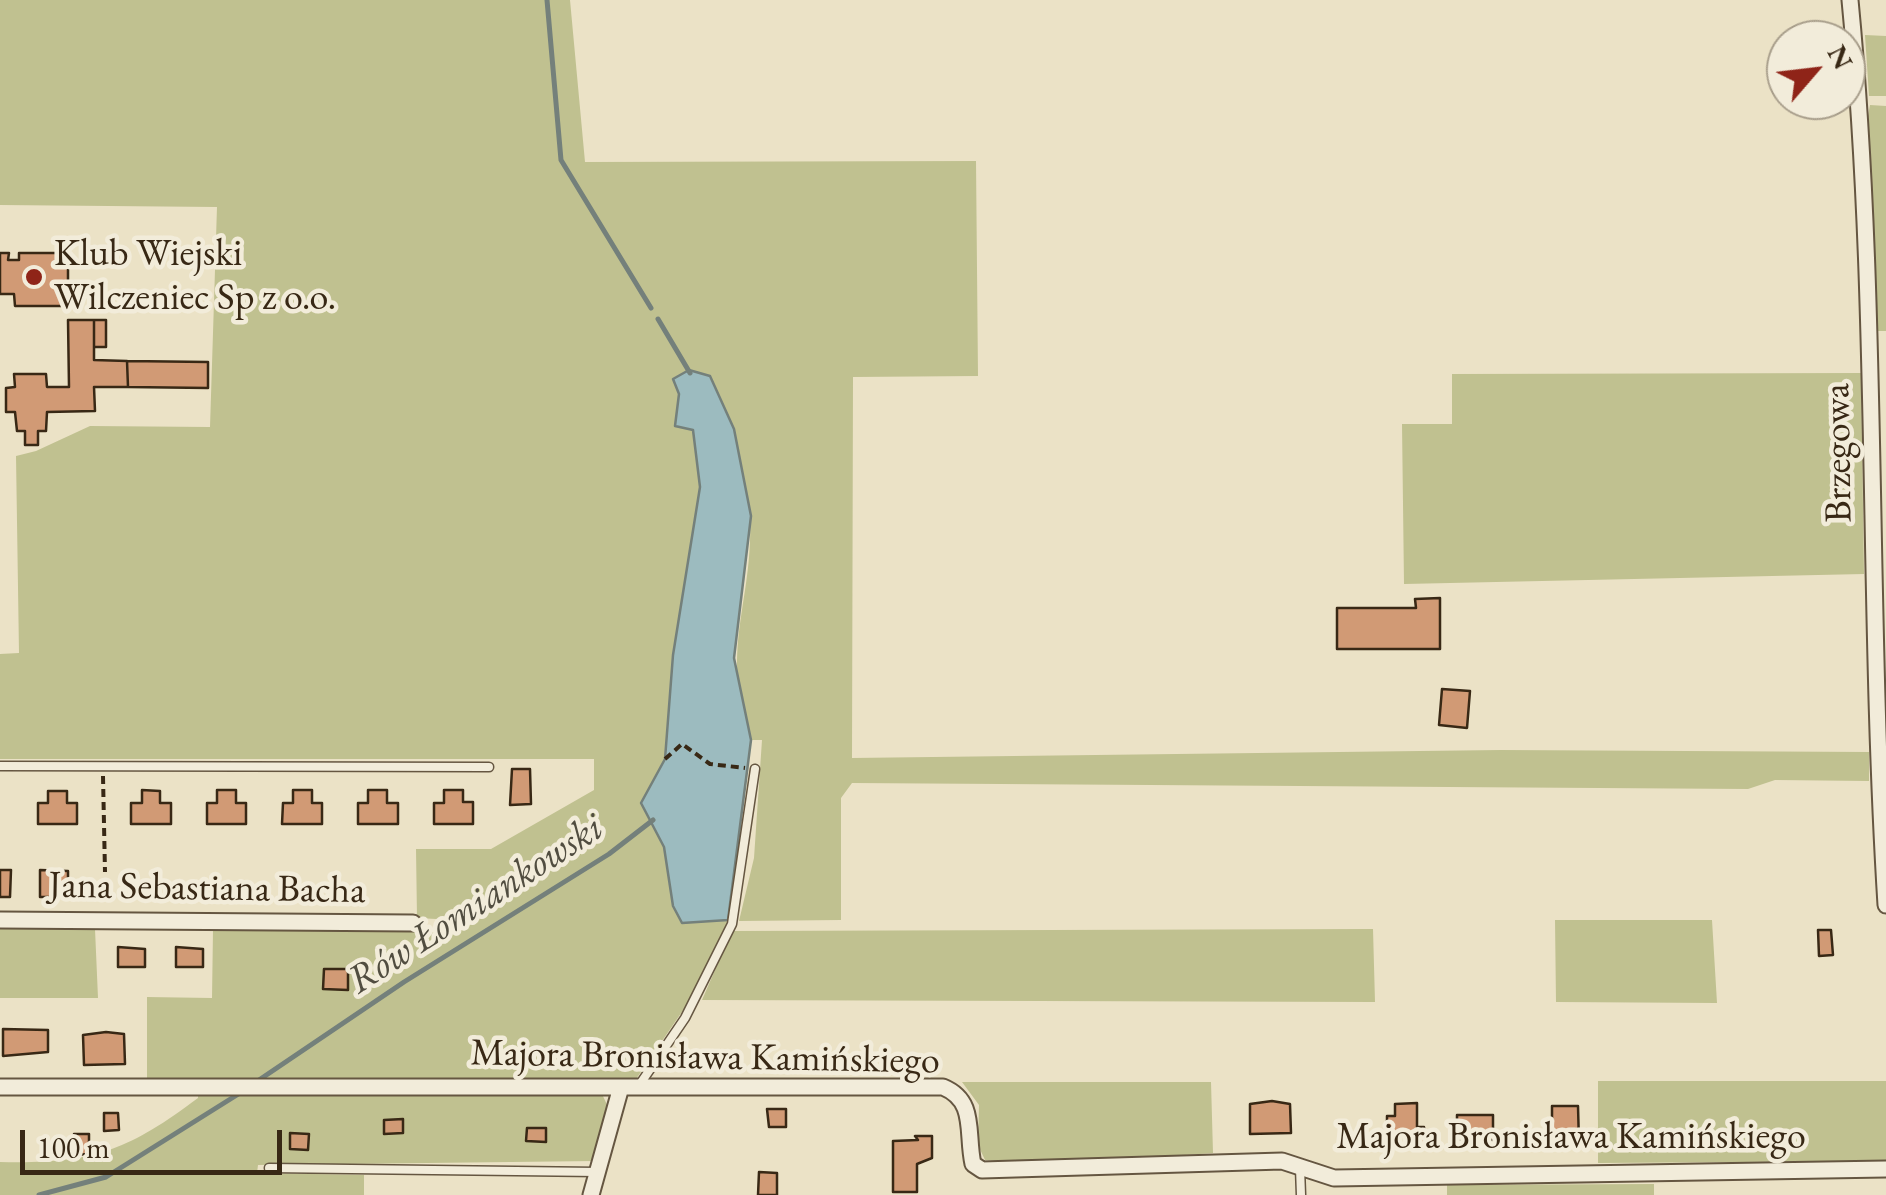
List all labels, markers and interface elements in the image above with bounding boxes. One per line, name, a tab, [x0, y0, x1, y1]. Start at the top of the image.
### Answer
north arrow	[1766, 20, 1866, 120]
text: N	[1820, 38, 1862, 75]
place label: Klub Wiejski Wilczeniec Sp z o.o.	[54, 232, 336, 322]
marker: Klub Wiejski Wilczeniec Sp z o.o.	[23, 266, 45, 288]
street label: Brzegowa	[1815, 383, 1863, 523]
water label: Rów Łomiankowski	[339, 804, 613, 1006]
street label: Jana Sebastiana Bacha	[48, 863, 366, 915]
street label: Majora Bronisława Kamińskiego	[470, 1031, 940, 1085]
scale bar	[25, 1110, 288, 1172]
street label: Majora Bronisława Kamińskiego	[1336, 1115, 1806, 1161]
text: 100 m	[37, 1128, 110, 1167]

